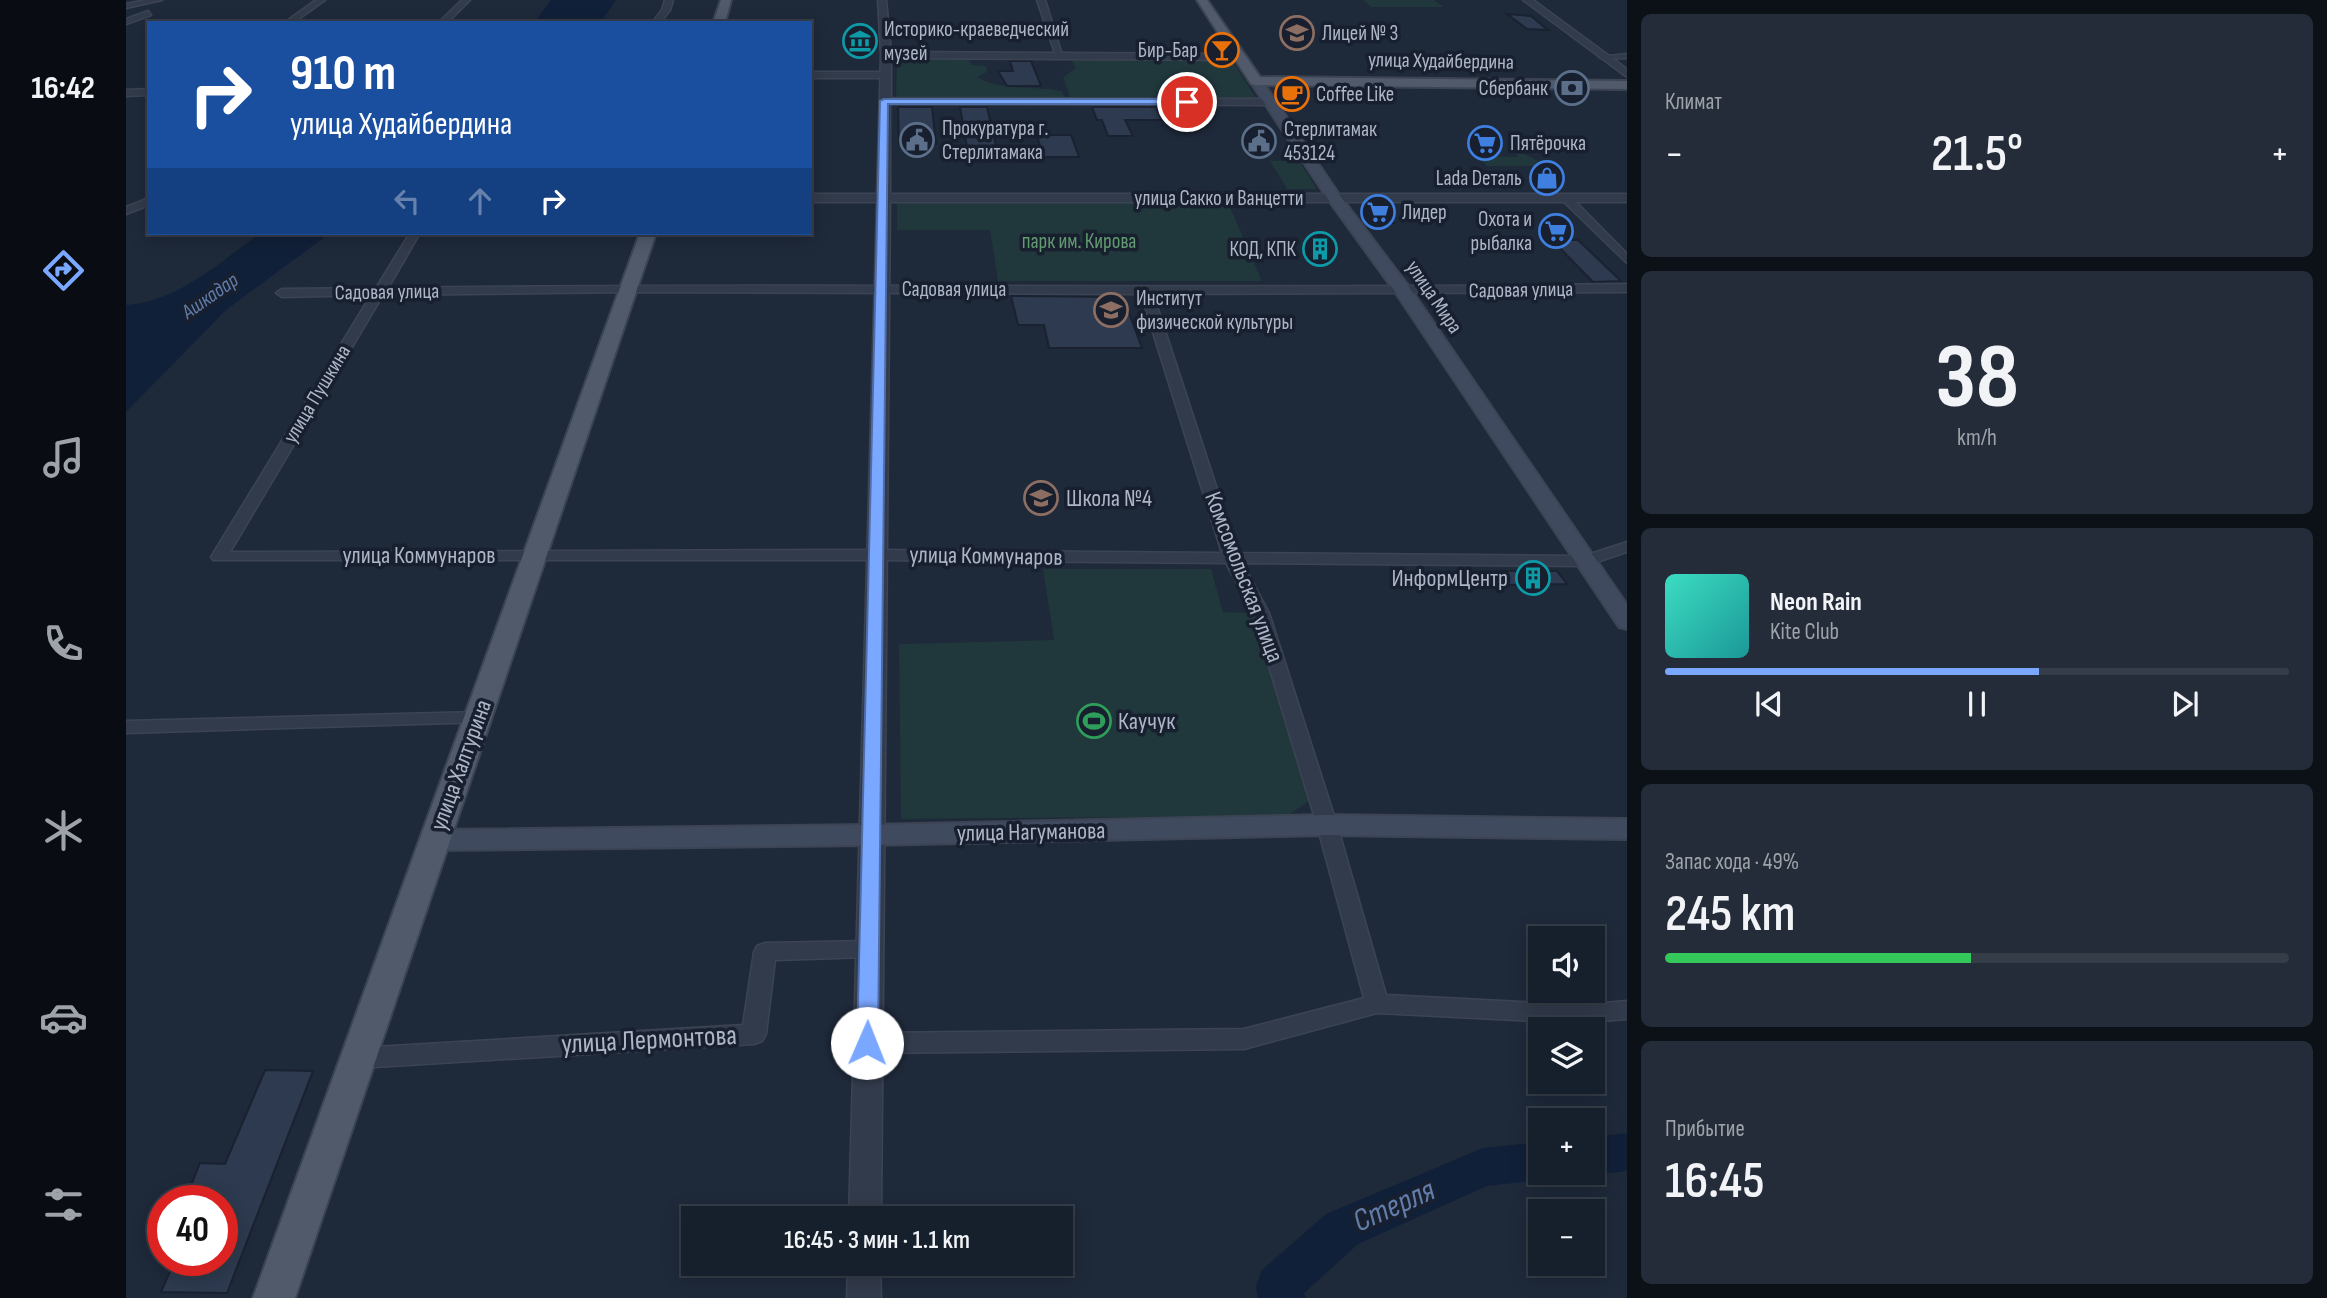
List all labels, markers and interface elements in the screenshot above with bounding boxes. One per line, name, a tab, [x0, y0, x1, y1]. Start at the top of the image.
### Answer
school or university icon: Лицей № 3	[1278, 14, 1316, 52]
place label: Историко-краеведческий музей	[884, 17, 1069, 66]
place label: Лицей № 3	[1322, 21, 1398, 46]
museum icon: Историко-краеведческий музей	[841, 22, 879, 60]
bar icon: Бир-Бар	[1203, 31, 1241, 69]
place label: Бир-Бар	[1138, 38, 1198, 63]
text: 910 m	[290, 45, 396, 104]
street label: улица Худайбердина	[1368, 47, 1514, 75]
icon: right	[175, 49, 266, 140]
text: 16:42	[31, 69, 95, 108]
bank icon: Сбербанк	[1553, 69, 1591, 107]
pin	[1157, 72, 1217, 132]
cafe icon: Coffee Like	[1273, 75, 1311, 113]
place label: Сбербанк	[1479, 76, 1548, 101]
place label: Coffee Like	[1316, 82, 1394, 107]
icon: arrive	[1168, 83, 1206, 121]
text: Климат	[1665, 88, 1722, 116]
text: улица Худайбердина	[290, 105, 512, 144]
place label: Прокуратура г. Стерлитамака	[942, 116, 1048, 165]
place label: Стерлитамак 453124	[1284, 117, 1377, 166]
public building icon: Прокуратура г. Стерлитамака	[898, 121, 936, 159]
public building icon: Стерлитамак 453124	[1240, 122, 1278, 160]
text: 21.5°	[1931, 123, 2023, 186]
supermarket icon: Пятёрочка	[1466, 124, 1504, 162]
place label: Пятёрочка	[1510, 131, 1586, 156]
text: −	[1665, 132, 1684, 177]
text: +	[2270, 132, 2289, 177]
shop icon: Lada Dеталь	[1528, 159, 1566, 197]
place label: Lada Dеталь	[1436, 166, 1522, 191]
icon: left	[388, 182, 426, 220]
icon: ahead	[461, 182, 499, 220]
icon: right	[534, 182, 572, 220]
street label: улица Сакко и Ванцетти	[1134, 186, 1304, 211]
supermarket icon: Лидер	[1359, 193, 1397, 231]
place label: Лидер	[1402, 200, 1447, 225]
place label: Охота и рыбалка	[1471, 207, 1532, 256]
supermarket icon: Охота и рыбалка	[1537, 212, 1575, 250]
park label: парк им. Кирова	[1022, 229, 1136, 254]
building icon: КОД, КПК	[1301, 230, 1339, 268]
place label: КОД, КПК	[1229, 237, 1297, 262]
icon: directions	[39, 246, 88, 295]
street label: улица Мира	[1400, 256, 1468, 338]
water label: Ашкадар	[176, 267, 244, 325]
street label: Садовая улица	[902, 277, 1006, 302]
street label: Садовая улица	[1469, 277, 1573, 303]
street label: Садовая улица	[335, 279, 439, 305]
place label: Институт физической культуры	[1136, 286, 1293, 335]
school or university icon: Институт физической культуры	[1092, 291, 1130, 329]
text: 38	[1935, 324, 2019, 433]
street label: улица Пушкина	[278, 340, 356, 448]
text: km/h	[1957, 424, 1997, 452]
icon: music	[39, 433, 88, 482]
school or university icon: Школа №4	[1022, 479, 1060, 517]
place label: Школа №4	[1066, 484, 1152, 513]
street label: Комсомольская улица	[1198, 488, 1290, 666]
street label: улица Коммунаров	[909, 540, 1063, 572]
street label: улица Коммунаров	[342, 541, 496, 570]
building icon: ИнформЦентр	[1514, 559, 1552, 597]
place label: ИнформЦентр	[1391, 564, 1508, 593]
text: Neon Rain	[1770, 587, 1862, 618]
text: Kite Club	[1770, 618, 1839, 646]
icon: phone	[39, 619, 88, 668]
icon: previous	[1750, 685, 1788, 723]
icon: pause	[1958, 685, 1996, 723]
icon: next	[2166, 685, 2204, 723]
street label: улица Халтурина	[424, 696, 498, 834]
sports icon: Каучук	[1075, 702, 1113, 740]
place label: Каучук	[1118, 707, 1176, 736]
icon: climate	[39, 806, 88, 855]
street label: улица Нагуманова	[957, 816, 1105, 848]
text: Запас хода · 49%	[1665, 848, 1799, 876]
text: 245 km	[1665, 883, 1796, 946]
map controls	[1528, 926, 1605, 1276]
button: sound	[1528, 926, 1605, 1003]
icon: car	[39, 993, 88, 1042]
position arrow	[830, 1006, 904, 1080]
button: layers	[1528, 1017, 1605, 1094]
street label: улица Лермонтова	[560, 1019, 738, 1061]
button: +	[1528, 1108, 1605, 1185]
text: Прибытие	[1665, 1115, 1745, 1143]
text: 16:45	[1665, 1150, 1764, 1213]
water label: Стерля	[1347, 1171, 1442, 1241]
icon: filters	[39, 1180, 88, 1229]
speed limit sign: 40	[147, 1185, 238, 1276]
button: −	[1528, 1199, 1605, 1276]
text: 16:45 · 3 мин · 1.1 km	[784, 1225, 970, 1256]

